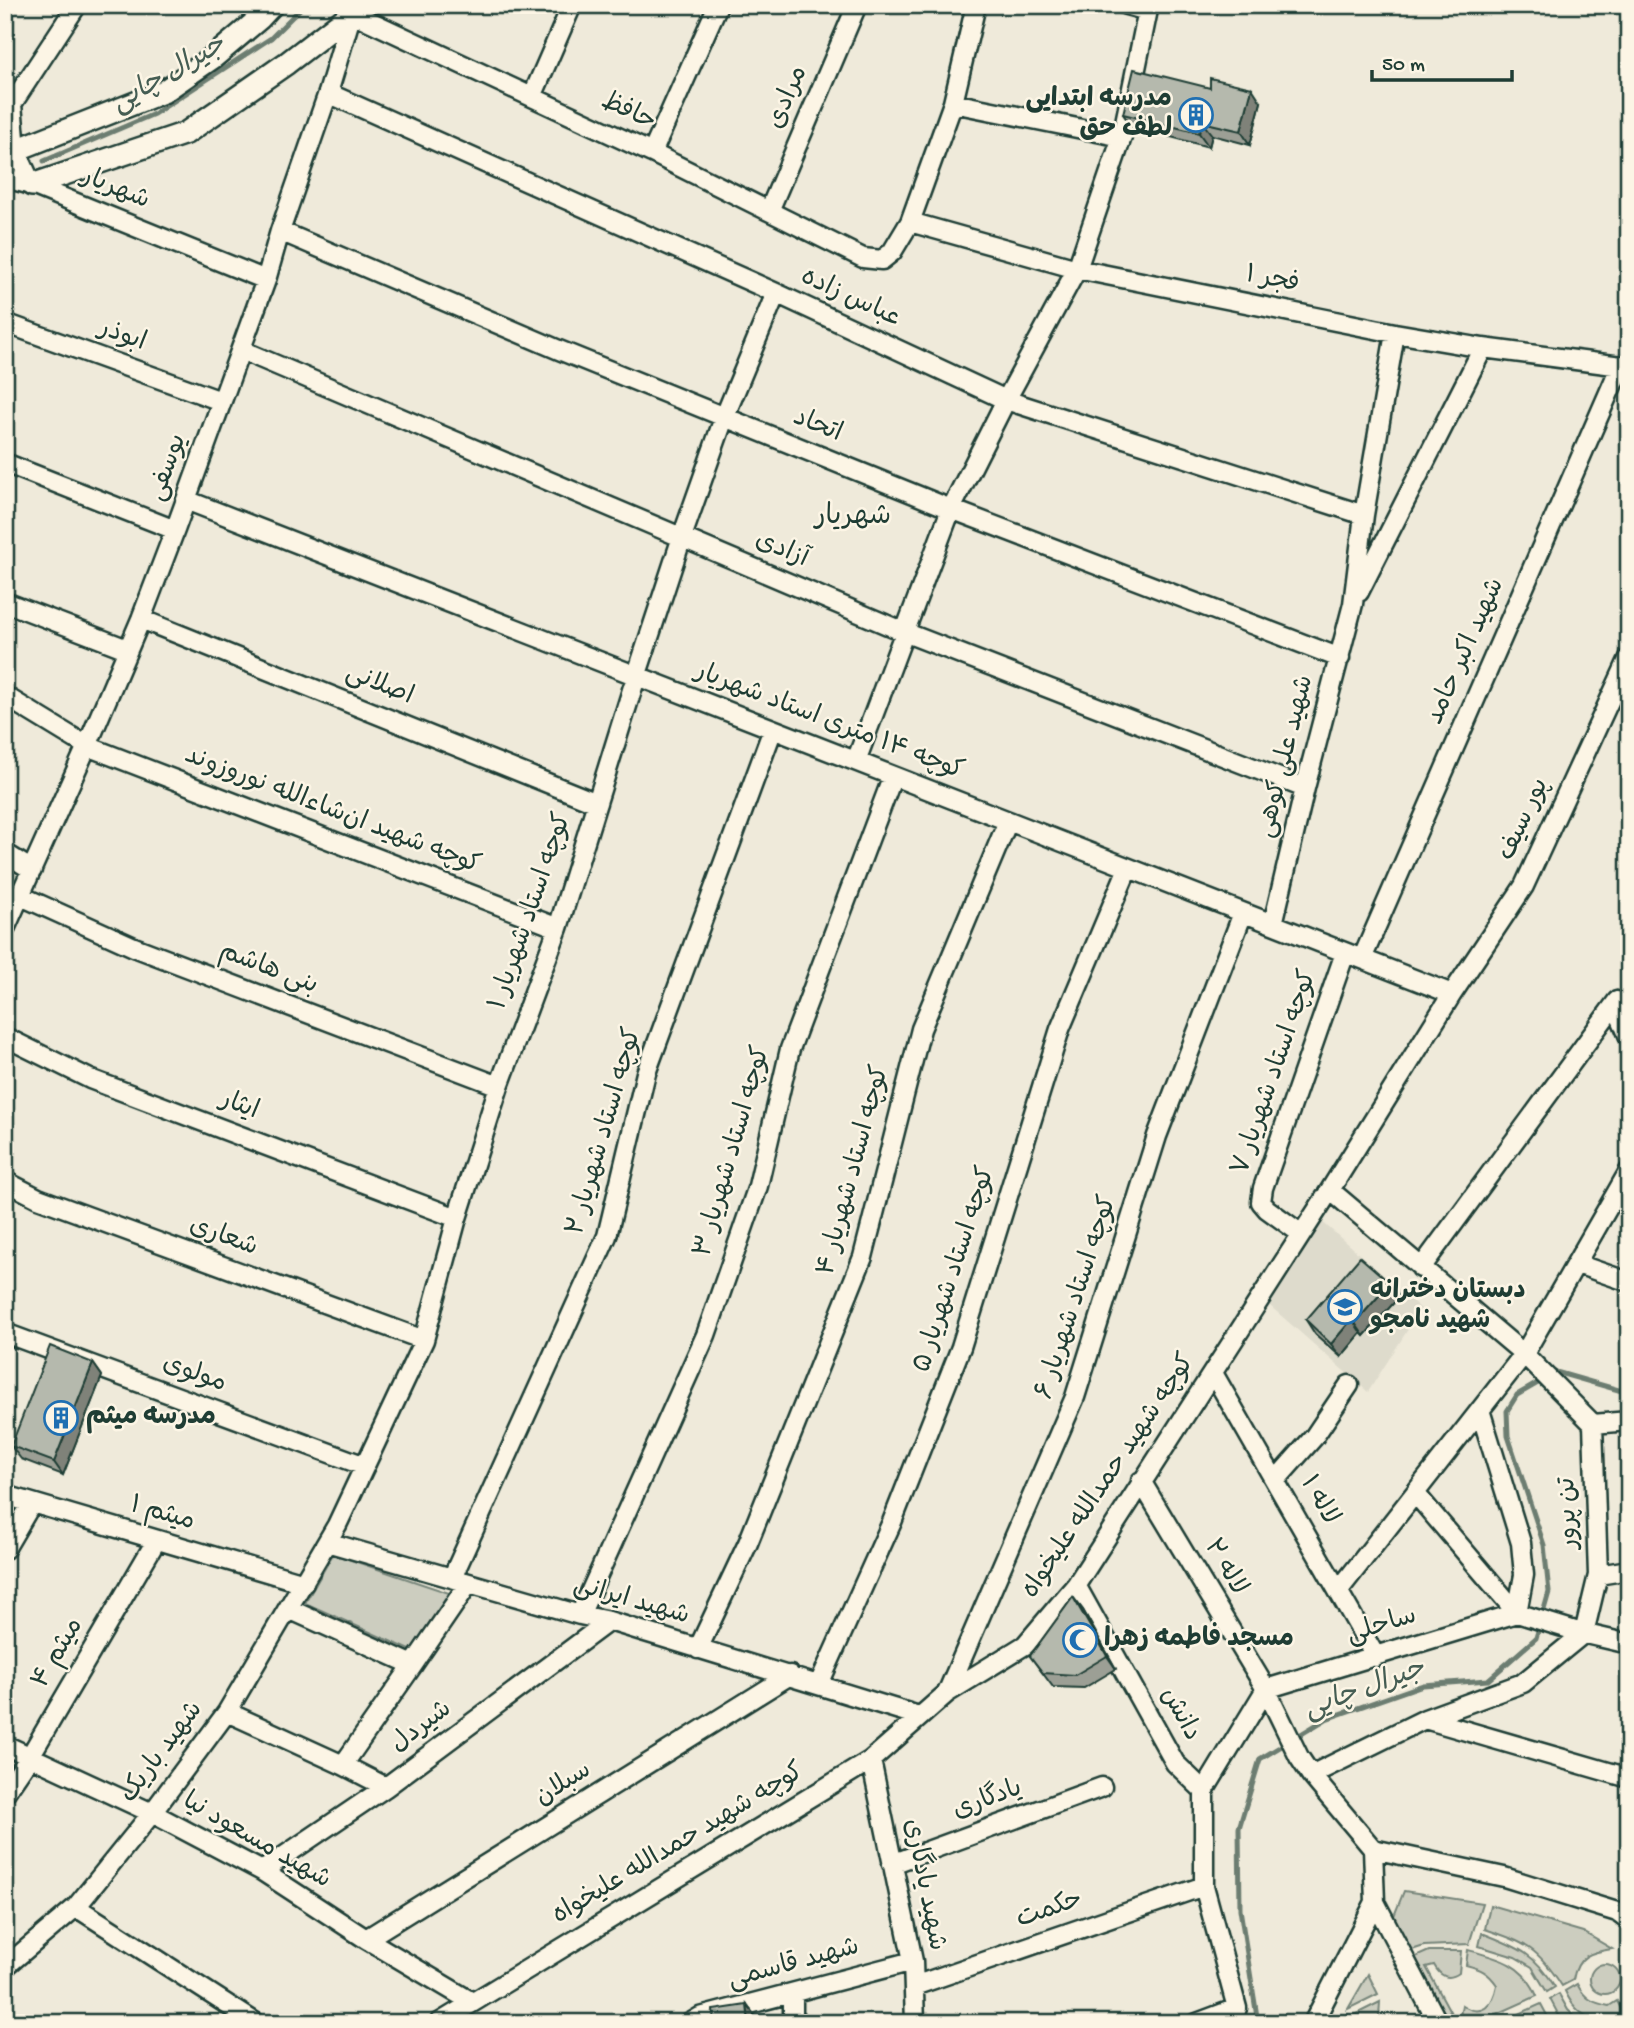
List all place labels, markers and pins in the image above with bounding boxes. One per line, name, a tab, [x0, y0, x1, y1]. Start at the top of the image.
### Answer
place label: مدرسه ابتدایی لطف حق	[1025, 85, 1172, 146]
building icon: مدرسه ابتدایی لطف حق	[1177, 96, 1215, 134]
place label: دبستان دخترانه شهید نامجو	[1368, 1277, 1526, 1338]
school or university icon: دبستان دخترانه شهید نامجو	[1326, 1288, 1364, 1326]
building icon: مدرسه میثم	[42, 1399, 80, 1437]
place label: مدرسه میثم	[86, 1403, 216, 1434]
mosque icon: مسجد فاطمه زهرا	[1061, 1621, 1099, 1659]
place label: مسجد فاطمه زهرا	[1104, 1622, 1294, 1656]

